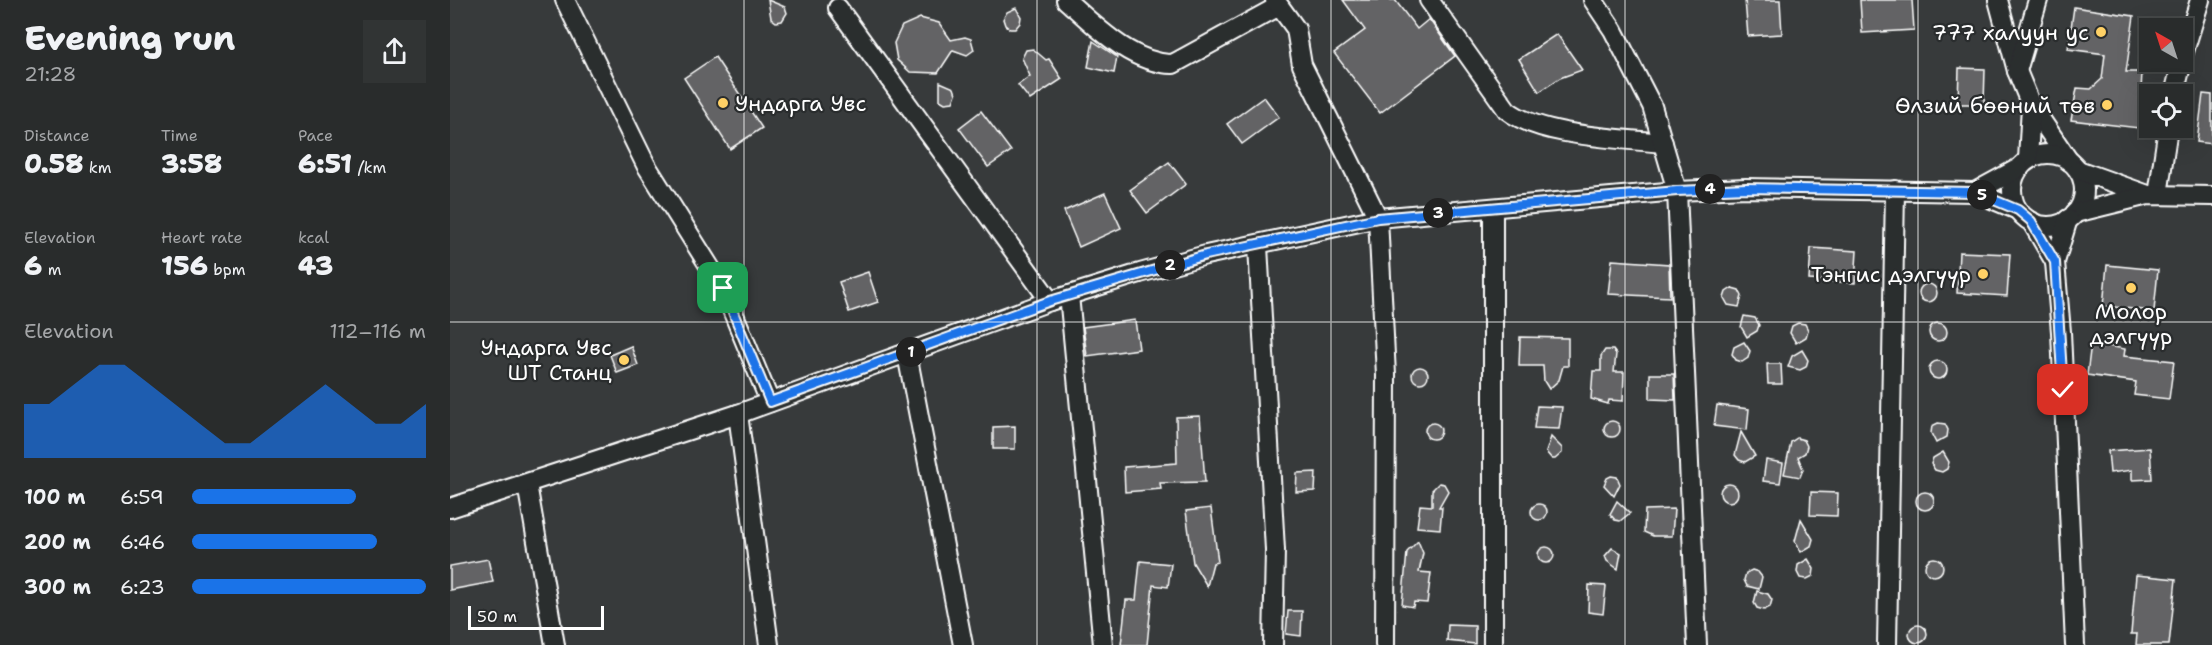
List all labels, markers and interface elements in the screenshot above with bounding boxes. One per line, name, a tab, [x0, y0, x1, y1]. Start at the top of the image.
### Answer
text: Evening run	[24, 16, 235, 61]
place label: 777 халуун ус	[1932, 18, 2089, 47]
north arrow	[2139, 18, 2193, 72]
map controls	[2139, 18, 2193, 138]
button: share	[363, 20, 426, 83]
marker: 777 халуун ус	[2094, 25, 2108, 39]
text: 21:28	[24, 61, 77, 87]
button: locate	[2139, 84, 2193, 138]
place label: Ундарга Увс	[735, 89, 867, 118]
place label: Өлзий бөөний төв	[1895, 91, 2095, 120]
marker: Ундарга Увс	[716, 96, 730, 110]
marker: Өлзий бөөний төв	[2100, 98, 2114, 112]
text: Distance	[24, 125, 90, 146]
text: Time	[161, 125, 198, 146]
text: Pace	[298, 125, 333, 146]
text: 0.58	[24, 146, 83, 181]
text: 3:58	[161, 146, 222, 181]
text: 6:51	[298, 146, 352, 181]
text: km	[83, 157, 111, 178]
text: /km	[352, 157, 386, 178]
pin: 4	[1695, 174, 1725, 204]
text: 4	[1704, 178, 1716, 199]
pin: 5	[1967, 180, 1997, 210]
text: 5	[1977, 184, 1987, 205]
pin: 3	[1423, 198, 1453, 228]
text: 3	[1432, 202, 1444, 223]
text: Elevation	[24, 227, 96, 248]
text: Heart rate	[161, 227, 243, 248]
text: kcal	[298, 227, 329, 248]
text: 6	[24, 248, 42, 283]
text: 156	[161, 248, 208, 283]
text: 43	[298, 248, 333, 283]
pin: 2	[1155, 250, 1185, 280]
text: 2	[1164, 254, 1176, 275]
text: m	[42, 259, 61, 280]
text: bpm	[208, 259, 246, 280]
place label: Тэнгис дэлгүүр	[1811, 260, 1971, 289]
pin	[697, 262, 748, 313]
marker: Тэнгис дэлгүүр	[1976, 267, 1990, 281]
icon: arrive	[706, 271, 739, 304]
marker: Молор дэлгүүр	[2124, 281, 2138, 295]
place label: Молор дэлгүүр	[2090, 297, 2172, 351]
text: Elevation	[24, 318, 114, 344]
text: 112–116 m	[330, 318, 426, 344]
place label: Ундарга Увс ШТ Станц	[480, 333, 612, 387]
pin: 1	[896, 337, 926, 367]
text: 1	[907, 341, 915, 362]
marker: Ундарга Увс ШТ Станц	[617, 353, 631, 367]
pin	[2037, 364, 2088, 415]
icon: check	[2046, 373, 2079, 406]
text: 100 m	[24, 484, 86, 510]
text: 6:59	[120, 484, 164, 510]
text: 200 m	[24, 529, 91, 555]
text: 6:46	[120, 529, 165, 555]
text: 300 m	[24, 574, 91, 600]
text: 6:23	[120, 574, 165, 600]
scale bar	[468, 603, 604, 630]
text: 50 m	[477, 606, 517, 627]

